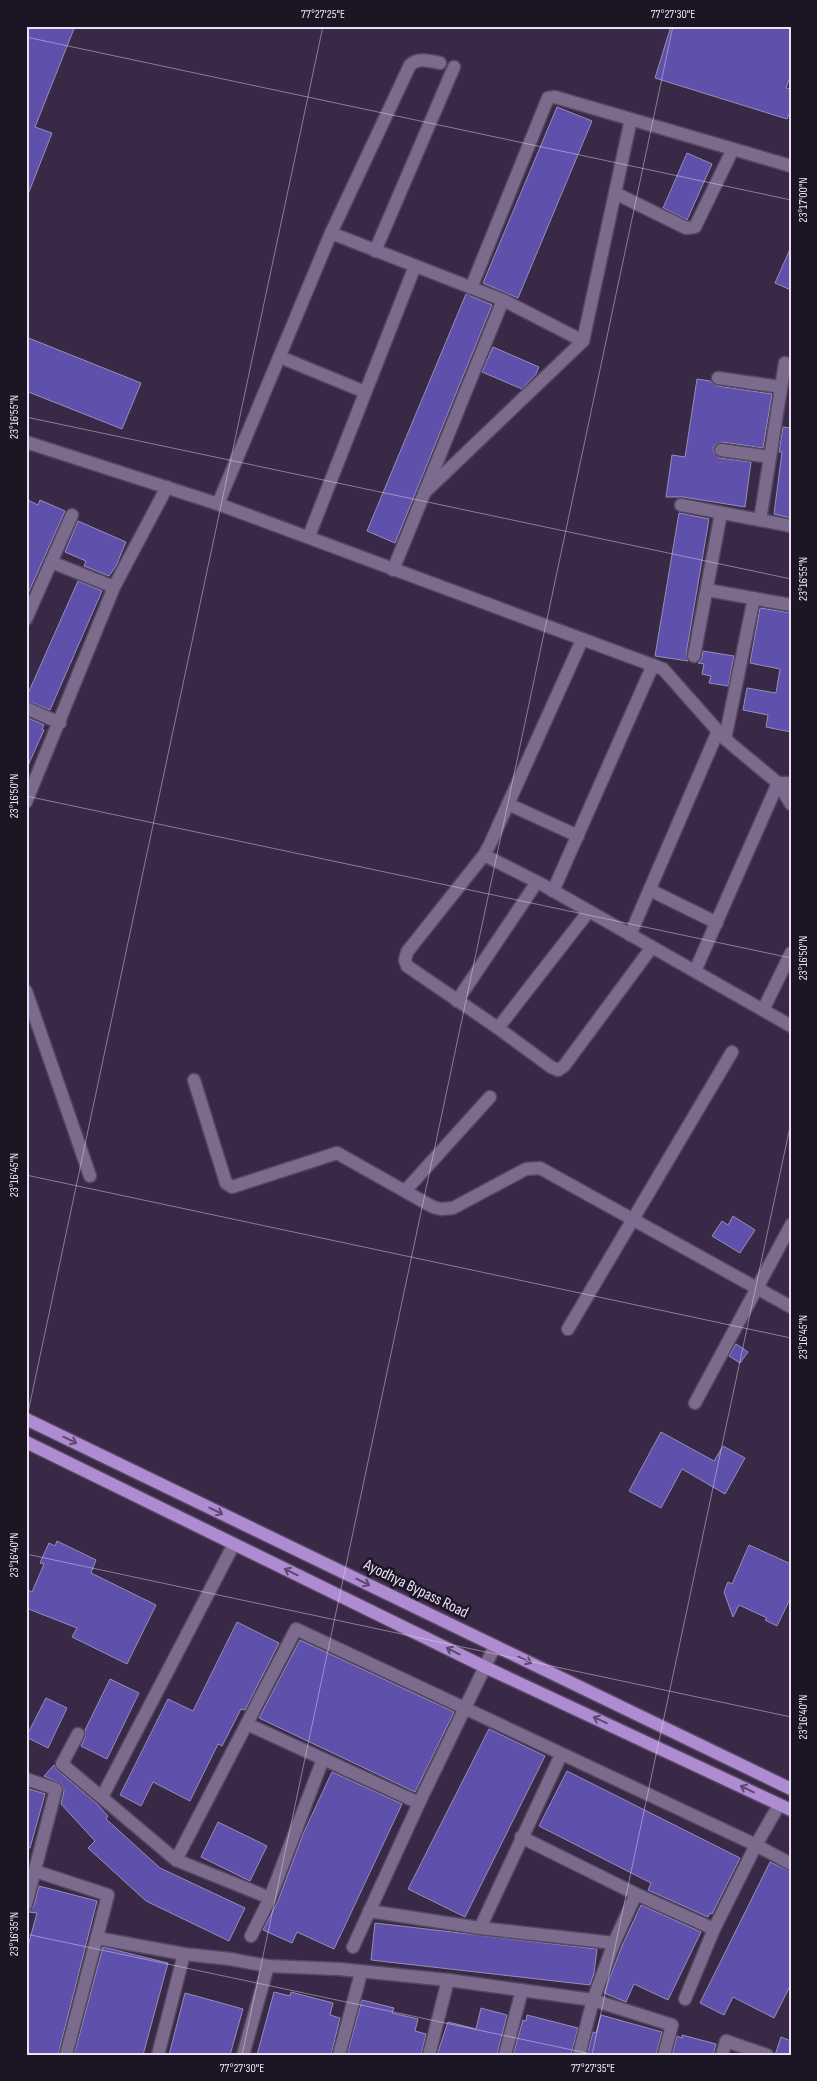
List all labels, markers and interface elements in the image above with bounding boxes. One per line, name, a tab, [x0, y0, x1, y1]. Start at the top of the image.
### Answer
text: 77°27'25"E	[301, 7, 345, 22]
text: 77°27'30"E	[651, 7, 695, 22]
text: 23°17'00"N	[796, 177, 811, 223]
text: 23°16'55"N	[7, 395, 22, 439]
text: 23°16'55"N	[796, 557, 811, 601]
text: 23°16'50"N	[7, 774, 22, 818]
text: 23°16'50"N	[796, 936, 811, 980]
text: 23°16'45"N	[7, 1153, 22, 1197]
text: 23°16'45"N	[796, 1315, 811, 1359]
one-way arrow	[62, 1436, 77, 1446]
one-way arrow	[209, 1506, 224, 1516]
text: 23°16'40"N	[7, 1533, 22, 1577]
street label: Ayodhya Bypass Road	[360, 1555, 471, 1623]
one-way arrow	[284, 1566, 299, 1576]
one-way arrow	[355, 1578, 370, 1587]
one-way arrow	[446, 1646, 461, 1655]
one-way arrow	[517, 1656, 532, 1665]
text: 23°16'40"N	[796, 1695, 811, 1739]
one-way arrow	[593, 1714, 608, 1724]
one-way arrow	[740, 1784, 755, 1794]
text: 23°16'35"N	[7, 1912, 22, 1956]
text: 77°27'30"E	[220, 2061, 264, 2076]
text: 77°27'35"E	[571, 2061, 615, 2076]

